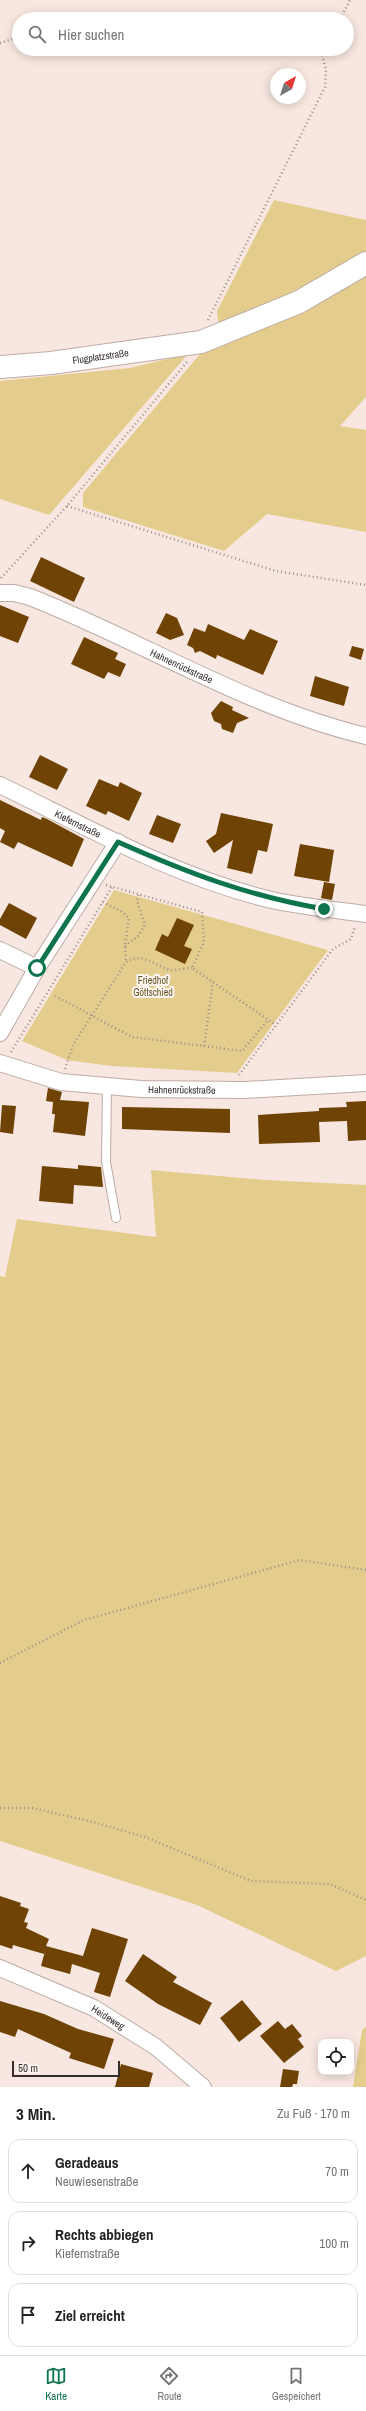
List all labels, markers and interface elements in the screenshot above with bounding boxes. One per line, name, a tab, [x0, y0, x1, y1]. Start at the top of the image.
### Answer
search box	[12, 12, 354, 56]
icon: search	[26, 23, 48, 45]
text: Hier suchen	[58, 24, 124, 45]
north arrow	[270, 68, 306, 104]
street label: Flugplatzstraße	[72, 346, 130, 367]
street label: Hahnenrückstraße	[148, 646, 215, 687]
street label: Kiefernstraße	[53, 807, 103, 841]
route end	[315, 900, 333, 918]
route start	[28, 959, 46, 977]
park label: Friedhof Göttschied	[133, 974, 173, 999]
street label: Hahnenrückstraße	[148, 1083, 216, 1097]
street label: Heideweg	[89, 2002, 127, 2033]
map controls	[318, 2039, 354, 2075]
button: locate	[318, 2039, 354, 2075]
scale bar	[12, 2059, 120, 2078]
text: 50 m	[18, 2061, 38, 2075]
text: 3 Min.	[16, 2102, 56, 2125]
text: Zu Fuß · 170 m	[277, 2105, 350, 2122]
text: Geradeaus	[55, 2152, 119, 2173]
icon: ahead	[17, 2160, 39, 2182]
text: 70 m	[325, 2163, 349, 2180]
text: Neuwiesenstraße	[55, 2173, 139, 2190]
text: Rechts abbiegen	[55, 2224, 153, 2245]
icon: right	[17, 2232, 39, 2254]
text: 100 m	[319, 2235, 349, 2252]
text: Kiefernstraße	[55, 2245, 120, 2262]
icon: arrive	[17, 2304, 39, 2326]
text: Ziel erreicht	[55, 2305, 125, 2326]
tab: Karte	[45, 2365, 67, 2403]
tab: Route	[157, 2365, 181, 2403]
tab: Gespeichert	[272, 2365, 321, 2403]

